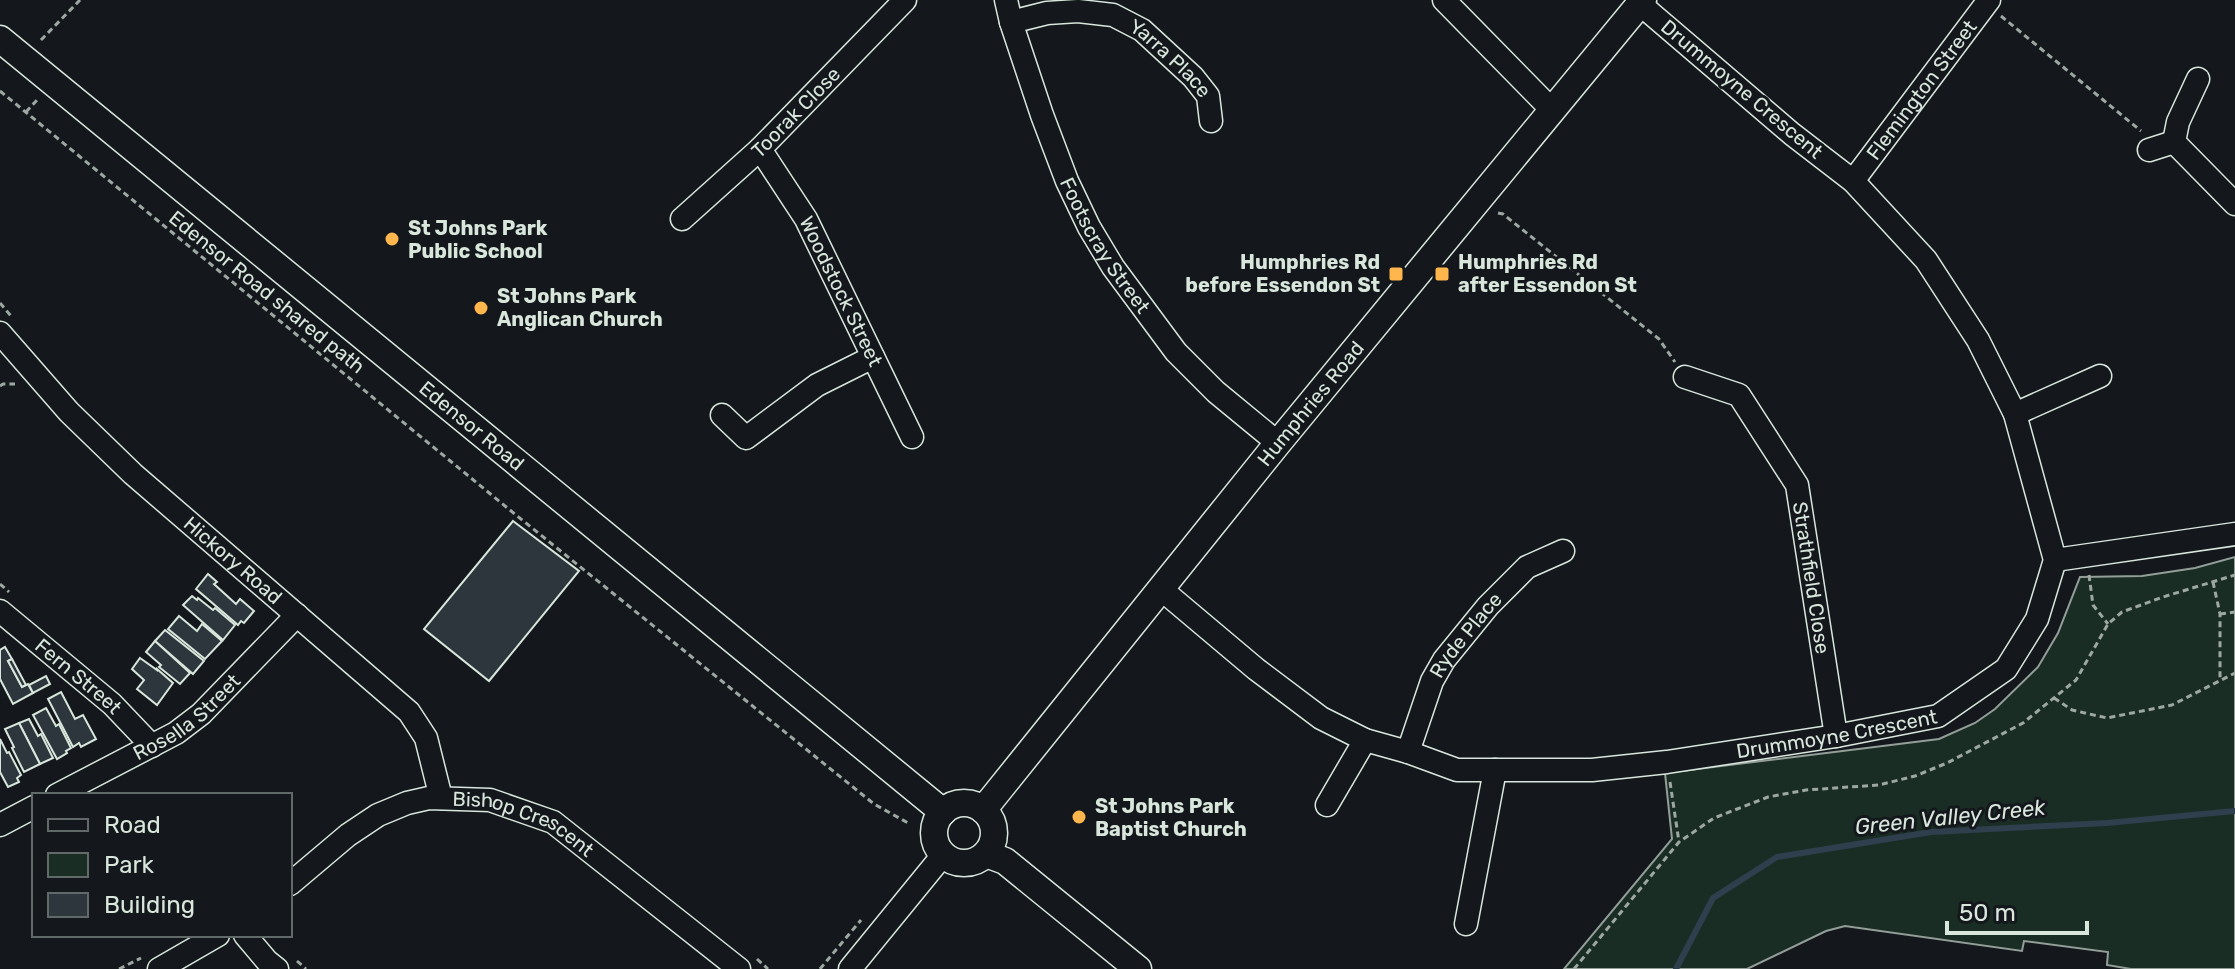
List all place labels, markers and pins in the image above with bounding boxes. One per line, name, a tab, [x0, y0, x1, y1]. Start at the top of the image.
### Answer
place label: St Johns Park Public School	[408, 216, 548, 263]
marker: St Johns Park Public School	[383, 230, 401, 248]
place label: Humphries Rd before Essendon St	[1185, 250, 1380, 297]
place label: Humphries Rd after Essendon St	[1458, 250, 1637, 297]
marker: Humphries Rd before Essendon St	[1387, 265, 1405, 283]
marker: Humphries Rd after Essendon St	[1433, 265, 1451, 283]
place label: St Johns Park Anglican Church	[497, 284, 663, 331]
marker: St Johns Park Anglican Church	[472, 299, 490, 317]
place label: St Johns Park Baptist Church	[1095, 794, 1247, 841]
marker: St Johns Park Baptist Church	[1070, 808, 1088, 826]

